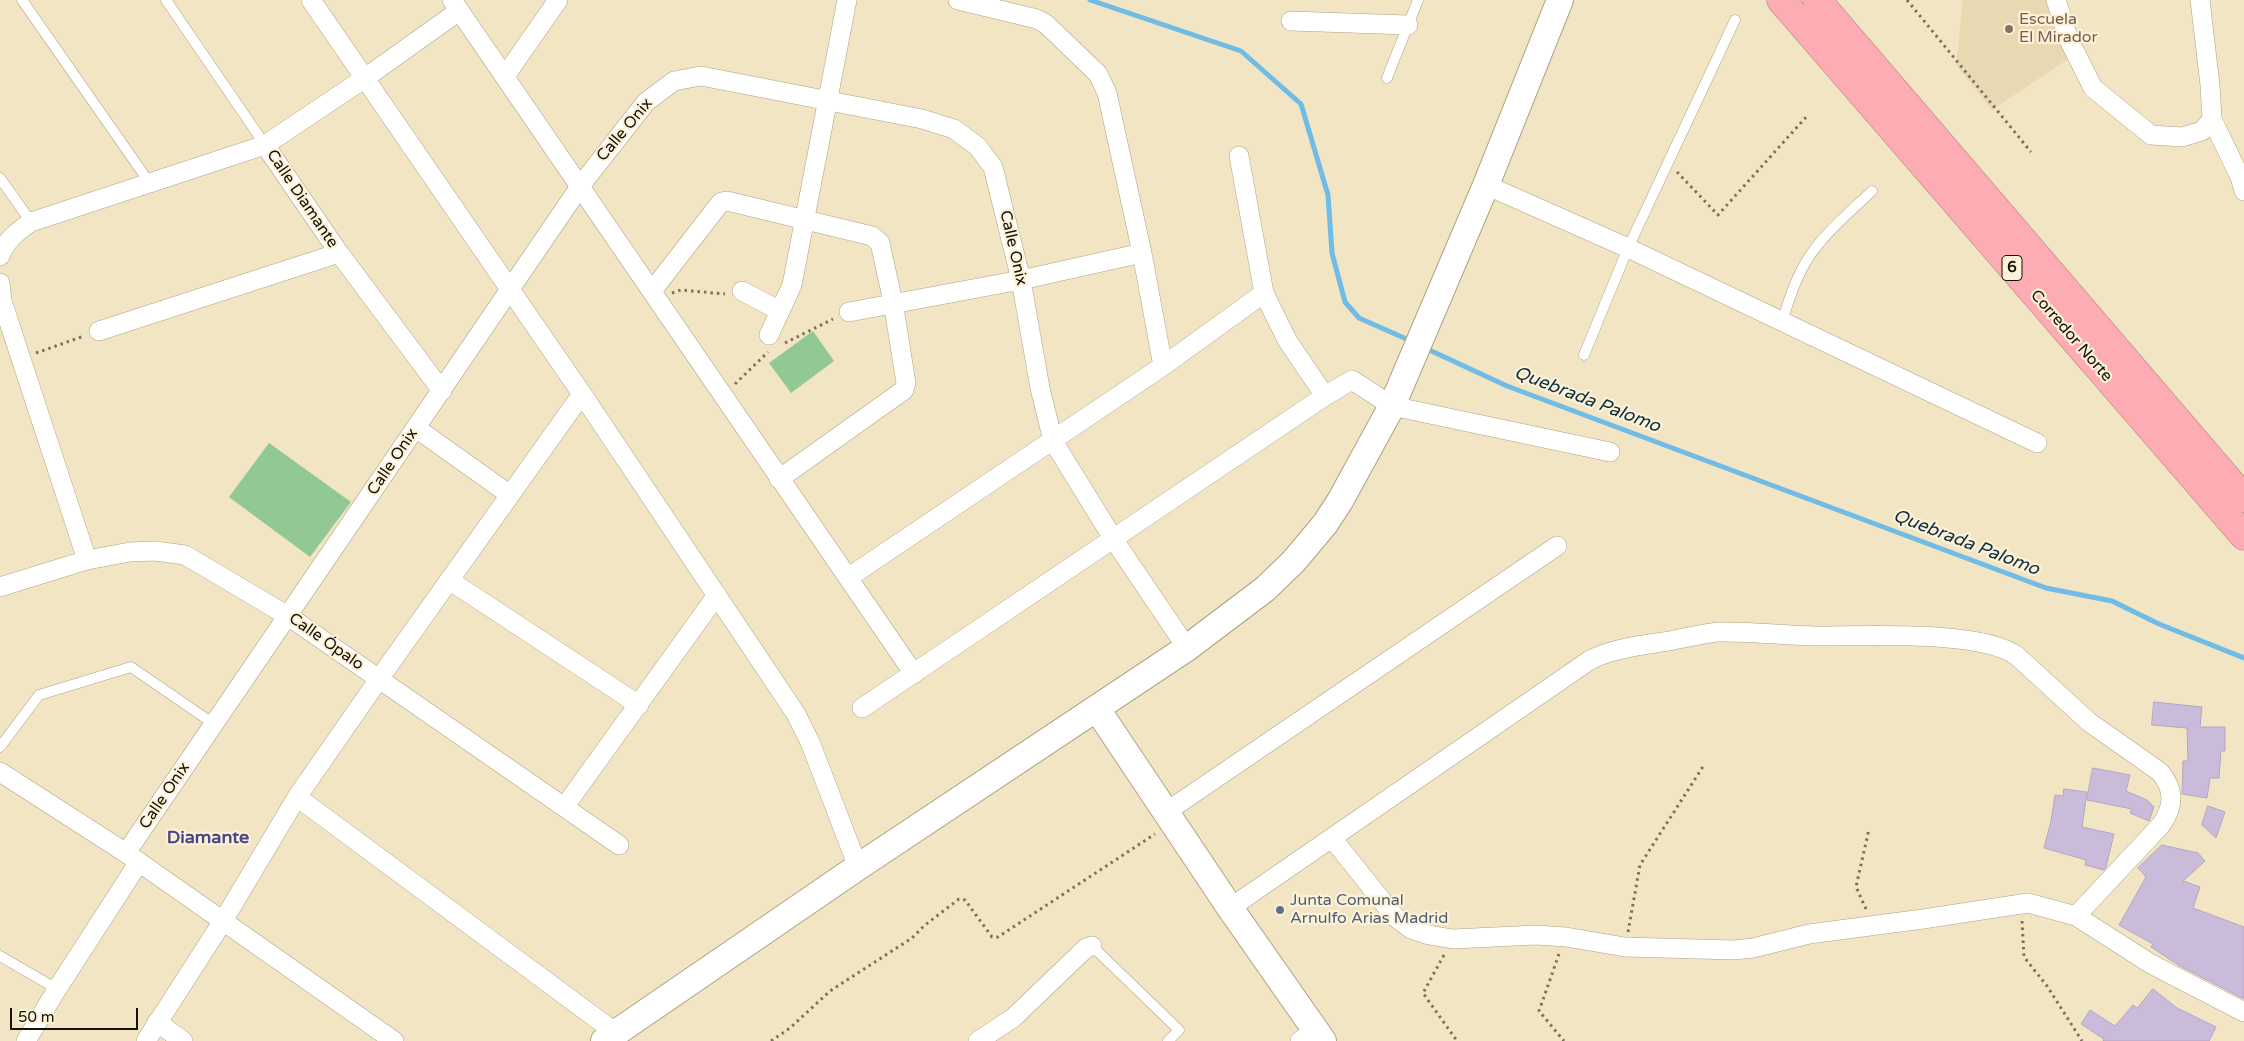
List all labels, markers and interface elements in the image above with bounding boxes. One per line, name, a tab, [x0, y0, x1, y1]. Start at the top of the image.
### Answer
place label: Escuela El Mirador	[2019, 10, 2098, 48]
marker: Escuela El Mirador	[2003, 23, 2015, 35]
street label: Calle Onix	[593, 95, 657, 165]
street label: Calle Diamante	[262, 146, 342, 252]
street label: Calle Onix	[995, 209, 1031, 287]
road number: 6	[2002, 256, 2022, 280]
street label: Corredor Norte	[2026, 286, 2116, 386]
water label: Quebrada Palomo	[1511, 362, 1663, 438]
street label: Calle Onix	[364, 425, 422, 499]
water label: Quebrada Palomo	[1890, 505, 2042, 581]
street label: Calle Ópalo	[285, 609, 367, 675]
street label: Calle Onix	[136, 759, 194, 833]
district label: Diamante	[167, 827, 249, 849]
place label: Junta Comunal Arnulfo Arias Madrid	[1290, 891, 1448, 929]
marker: Junta Comunal Arnulfo Arias Madrid	[1274, 904, 1286, 916]
scale bar	[12, 998, 140, 1030]
text: 50 m	[18, 1008, 55, 1026]

